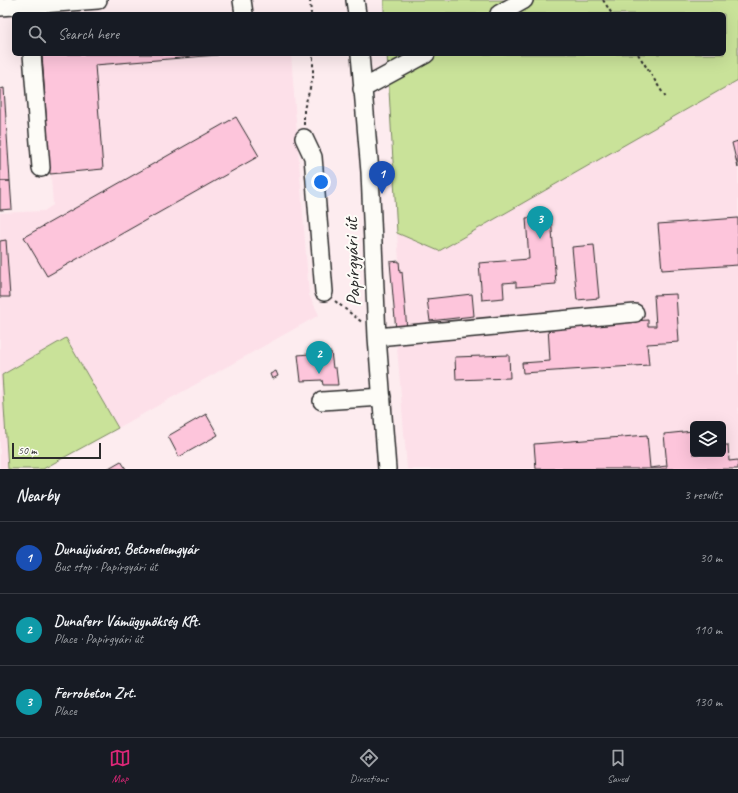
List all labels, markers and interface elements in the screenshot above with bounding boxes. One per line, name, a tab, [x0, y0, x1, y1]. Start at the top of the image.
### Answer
search box	[12, 12, 726, 56]
icon: search	[26, 23, 48, 45]
text: Search here	[58, 25, 119, 44]
pin: 1	[369, 161, 395, 194]
your location	[311, 172, 331, 192]
pin: 3	[527, 206, 553, 239]
street label: Papírgyári út	[338, 215, 366, 307]
pin: 2	[306, 341, 332, 374]
map controls	[690, 421, 726, 457]
button: layers	[690, 421, 726, 457]
scale bar	[12, 441, 101, 460]
text: 50 m	[18, 443, 37, 457]
text: Nearby	[16, 485, 59, 506]
text: 3 results	[684, 487, 722, 503]
text: Dunaújváros, Betonelemgyár	[54, 540, 198, 559]
text: 1	[26, 550, 32, 566]
text: 30 m	[700, 550, 722, 566]
text: Bus stop · Papírgyári út	[54, 559, 158, 575]
text: Dunaferr Vámügynökség Kft.	[54, 612, 200, 631]
text: 2	[26, 622, 32, 638]
text: 110 m	[694, 622, 722, 638]
text: Place · Papírgyári út	[54, 631, 143, 647]
text: Ferrobeton Zrt.	[54, 684, 136, 703]
text: 3	[26, 694, 32, 710]
text: 130 m	[694, 694, 722, 710]
text: Place	[54, 703, 77, 719]
tab: Map	[109, 747, 131, 785]
tab: Directions	[350, 747, 388, 785]
tab: Saved	[607, 747, 629, 785]

